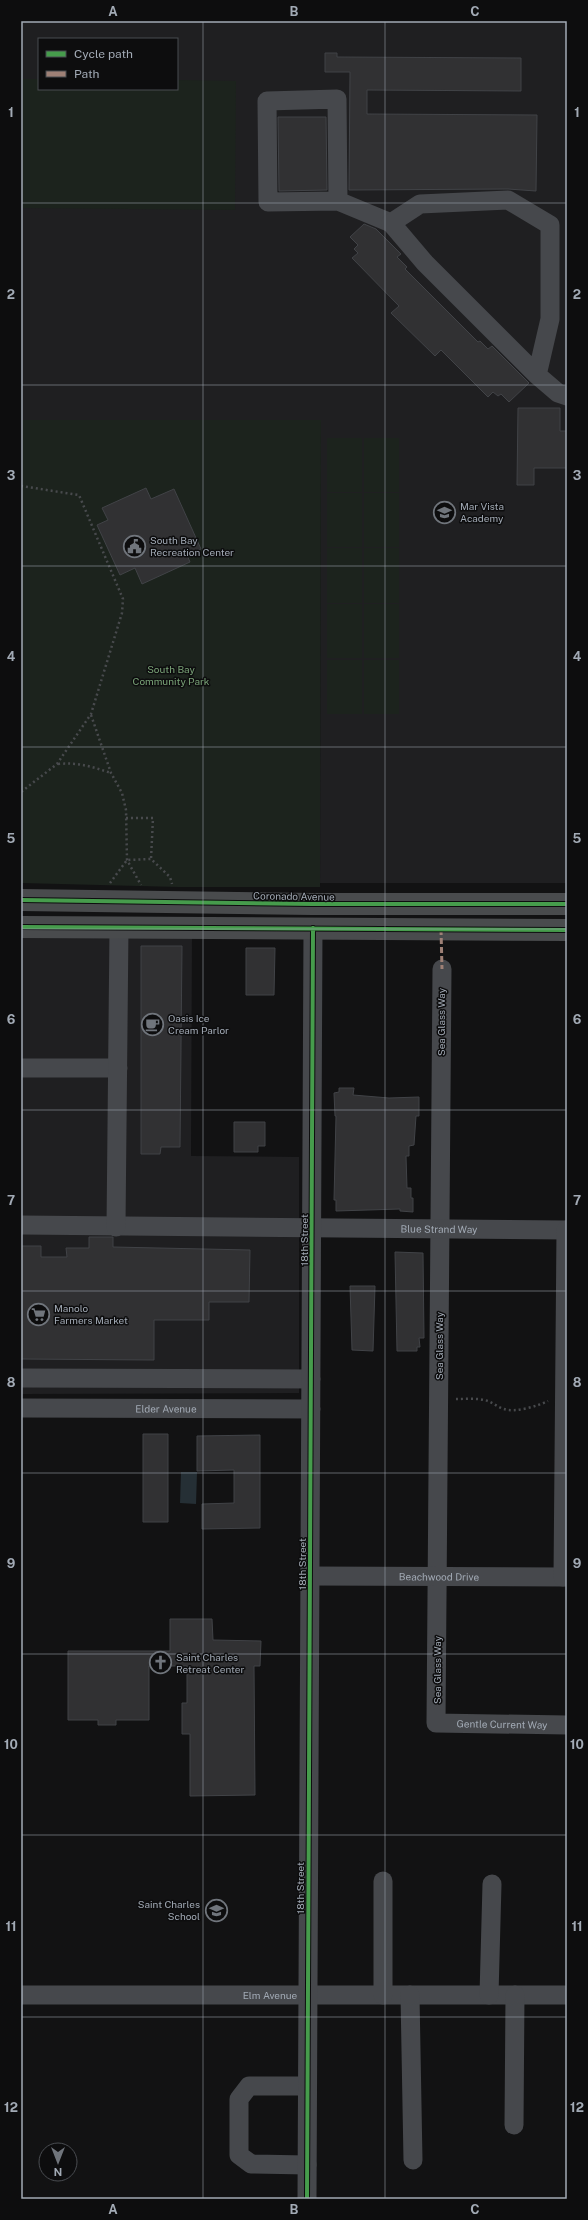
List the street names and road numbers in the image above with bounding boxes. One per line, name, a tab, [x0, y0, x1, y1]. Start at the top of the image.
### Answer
street label: Coronado Avenue	[253, 889, 335, 903]
street label: Sea Glass Way	[435, 987, 447, 1056]
street label: 18th Street	[298, 1214, 310, 1266]
street label: Blue Strand Way	[400, 1222, 478, 1235]
street label: Sea Glass Way	[433, 1311, 445, 1380]
street label: Elder Avenue	[135, 1402, 197, 1415]
street label: 18th Street	[296, 1538, 308, 1590]
street label: Beachwood Drive	[399, 1570, 479, 1583]
street label: Sea Glass Way	[431, 1635, 443, 1704]
street label: Gentle Current Way	[456, 1717, 548, 1731]
street label: 18th Street	[294, 1862, 306, 1914]
street label: Elm Avenue	[243, 1989, 298, 2001]

